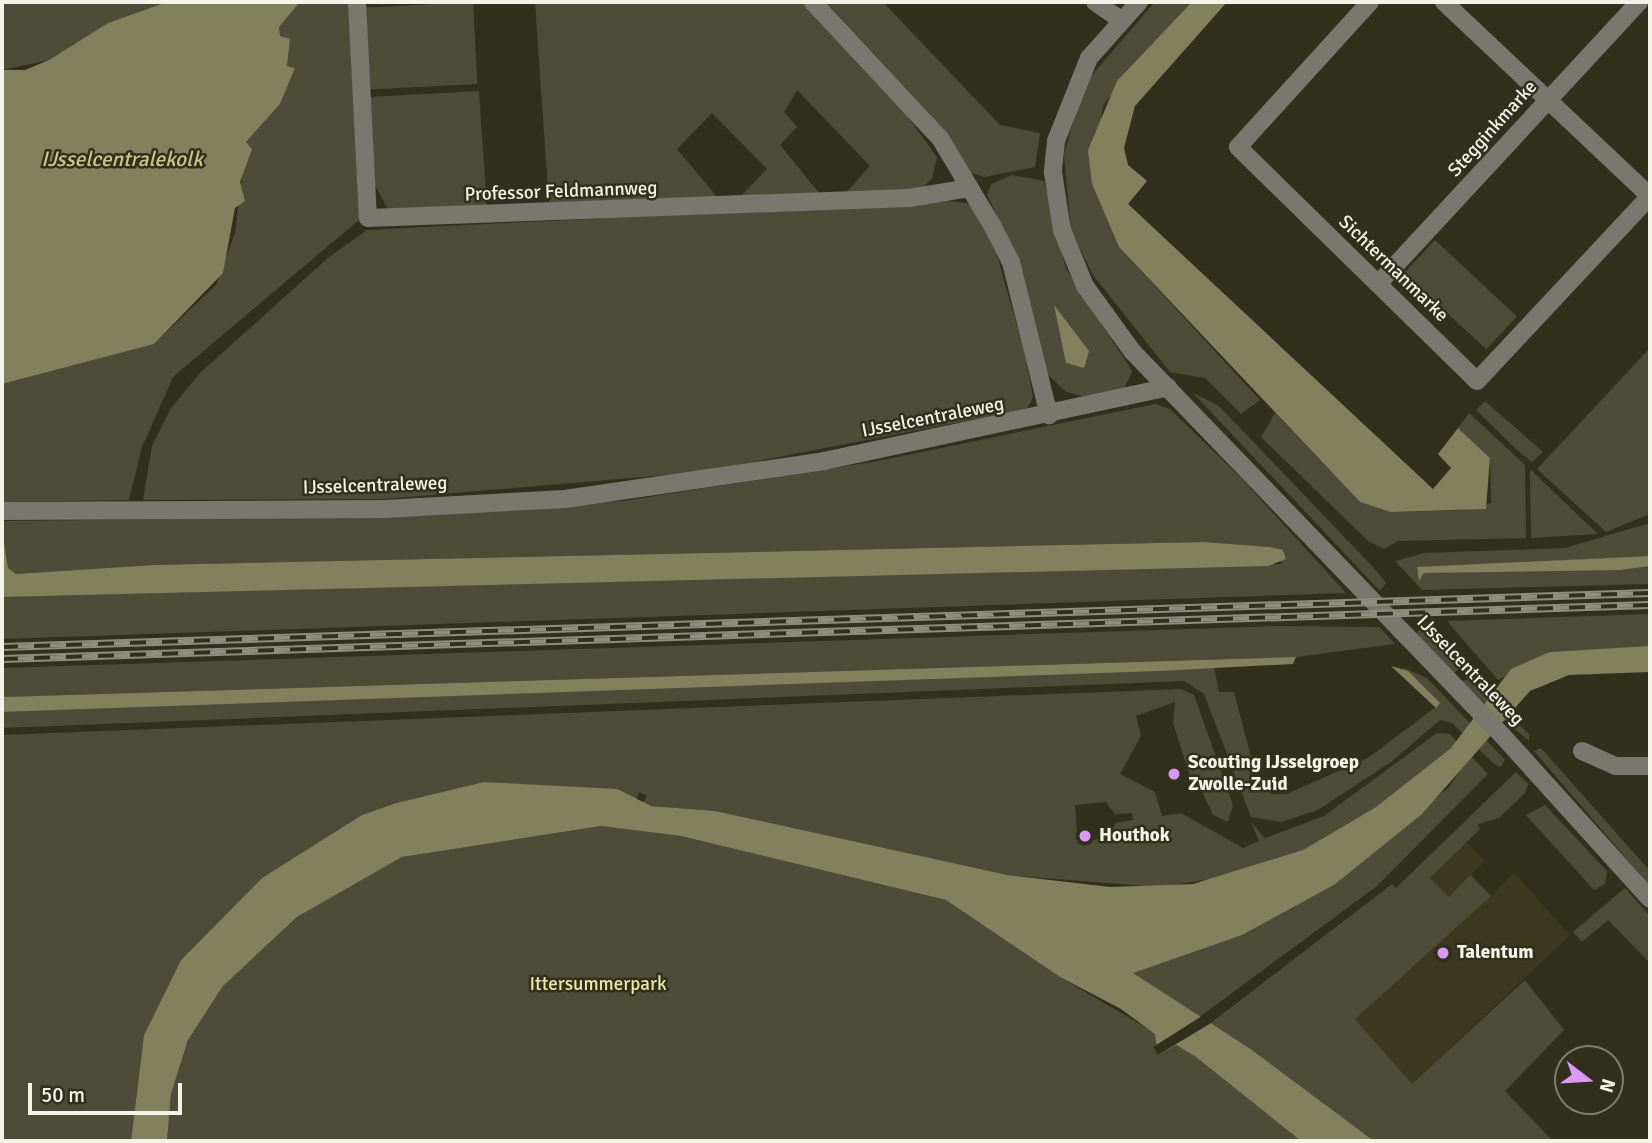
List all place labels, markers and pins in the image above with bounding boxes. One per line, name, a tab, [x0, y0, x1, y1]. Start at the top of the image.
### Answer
place label: Scouting IJsselgroep Zwolle-Zuid	[1188, 752, 1359, 796]
marker: Scouting IJsselgroep Zwolle-Zuid	[1166, 766, 1182, 782]
place label: Houthok	[1099, 825, 1170, 847]
marker: Houthok	[1077, 828, 1093, 844]
place label: Talentum	[1457, 942, 1534, 964]
marker: Talentum	[1435, 945, 1451, 961]

